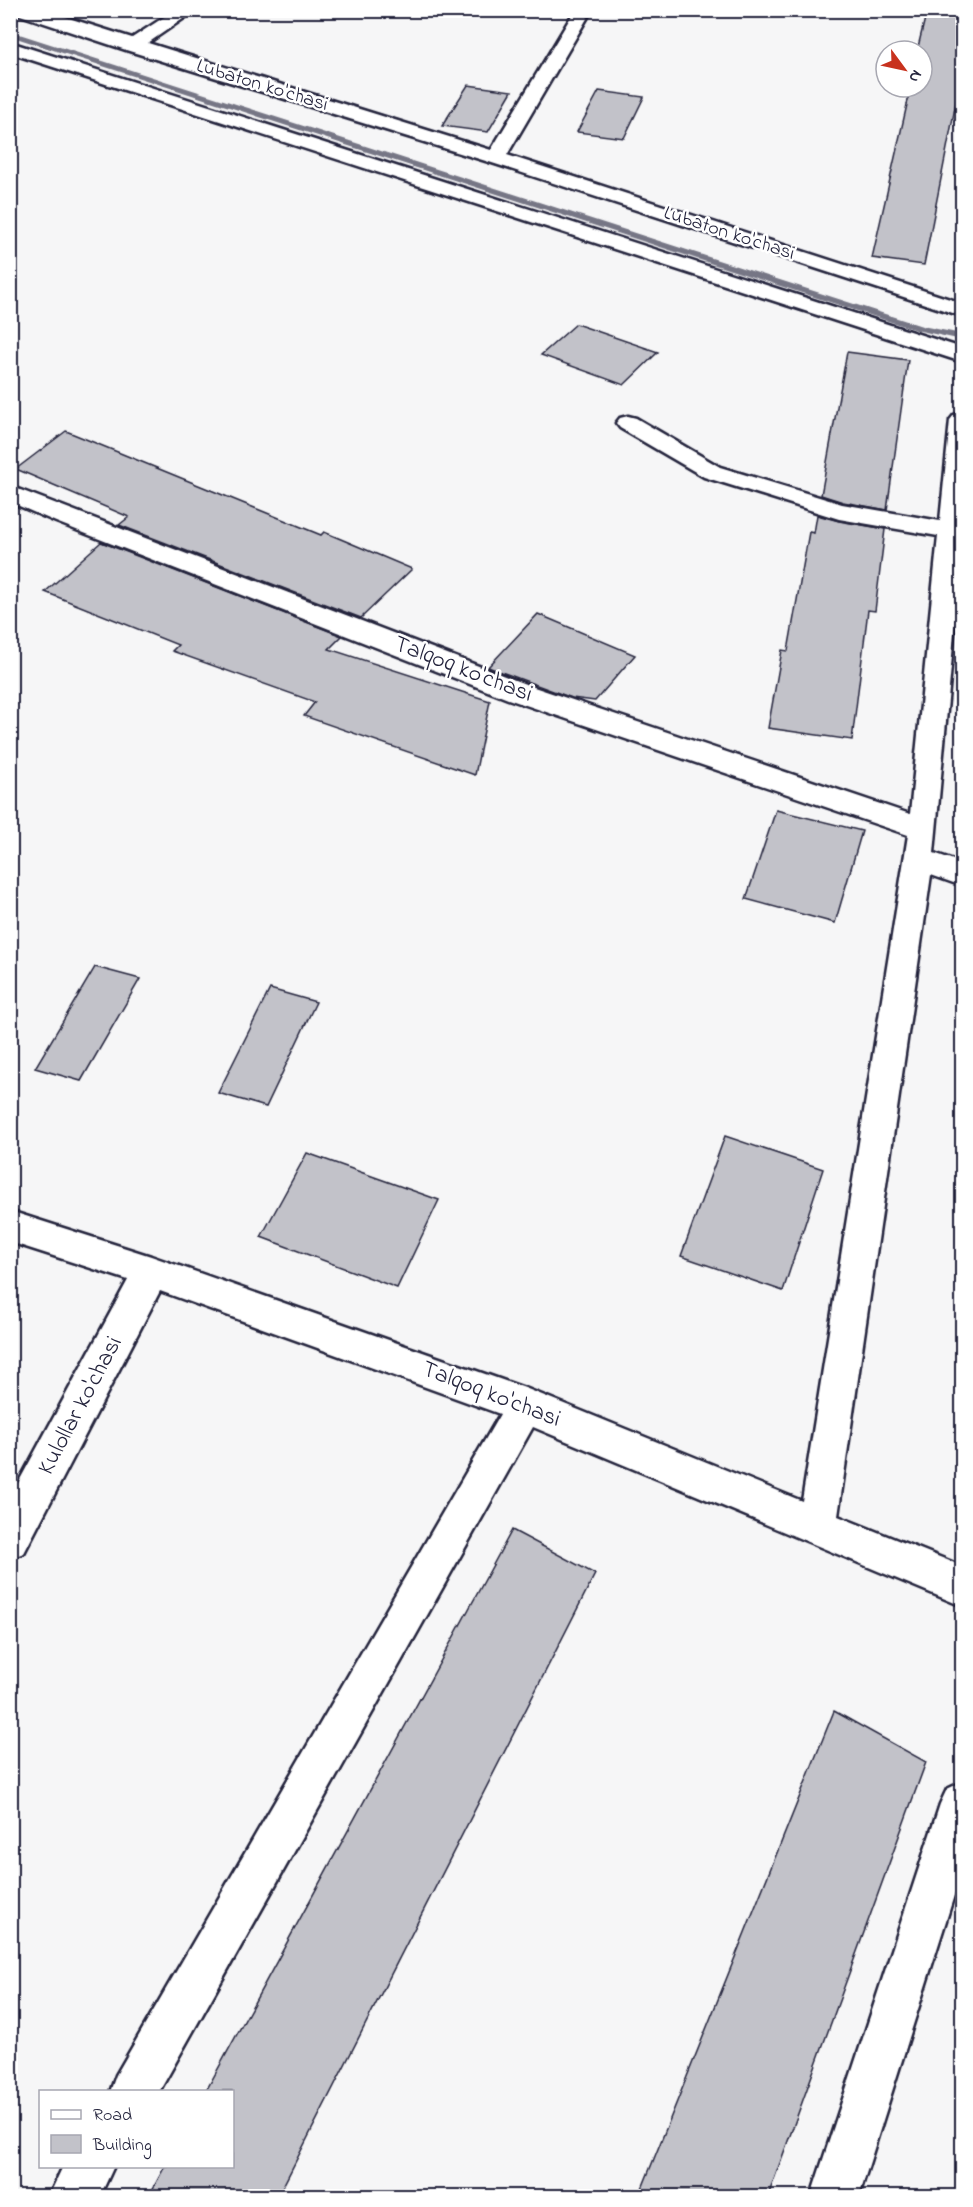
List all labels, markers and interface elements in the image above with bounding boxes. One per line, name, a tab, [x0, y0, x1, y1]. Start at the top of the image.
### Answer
north arrow	[874, 39, 934, 99]
street label: Lubaton ko'chasi	[193, 52, 331, 120]
text: N	[902, 65, 928, 87]
street label: Lubaton ko'chasi	[660, 199, 798, 269]
street label: Talqoq ko'chasi	[388, 627, 538, 713]
street label: Kulollar ko'chasi	[30, 1330, 132, 1482]
street label: Talqoq ko'chasi	[416, 1352, 566, 1438]
legend	[39, 2090, 234, 2168]
text: Road	[93, 2103, 132, 2129]
text: Building	[92, 2133, 152, 2160]

